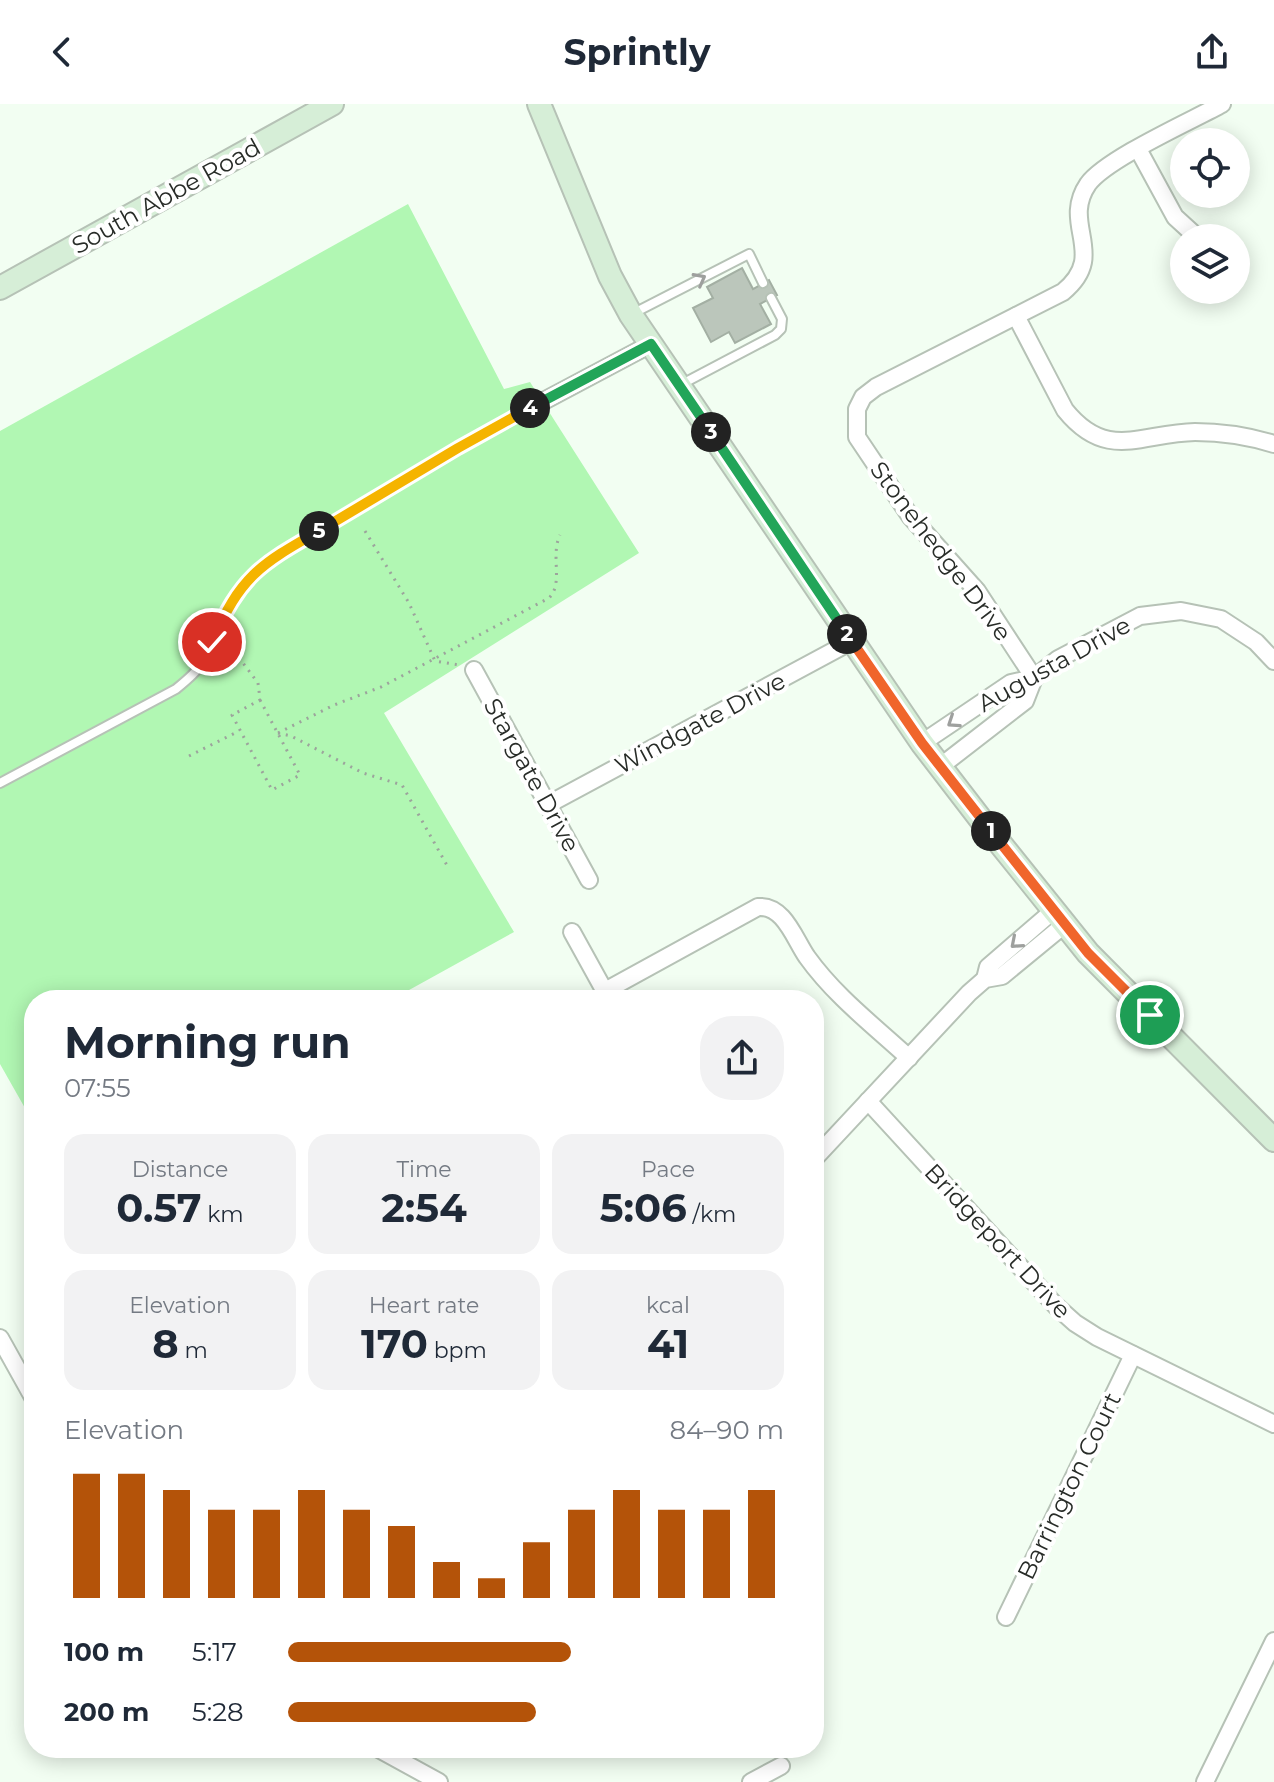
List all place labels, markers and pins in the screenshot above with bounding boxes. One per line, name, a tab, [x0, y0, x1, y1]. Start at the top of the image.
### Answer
pin: 4	[510, 388, 550, 428]
pin: 3	[691, 412, 731, 452]
pin: 5	[299, 511, 339, 551]
pin	[178, 608, 246, 676]
pin: 2	[827, 614, 867, 654]
pin: 1	[971, 811, 1011, 851]
pin	[1116, 981, 1184, 1049]

